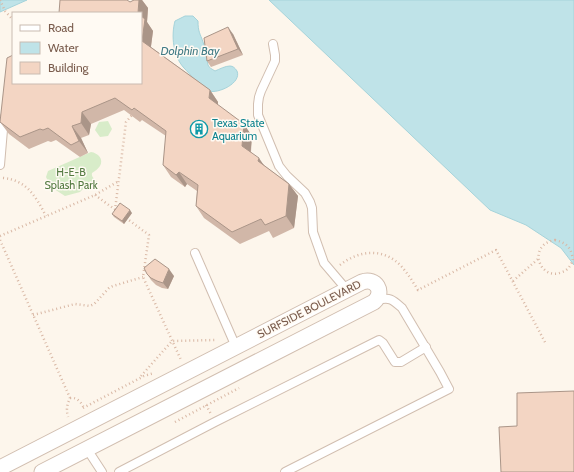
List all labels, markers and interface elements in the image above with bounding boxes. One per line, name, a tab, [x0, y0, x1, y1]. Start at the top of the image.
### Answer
legend	[12, 12, 142, 84]
text: Road	[48, 20, 74, 35]
text: Water	[48, 40, 79, 55]
water label: Dolphin Bay	[160, 43, 220, 58]
text: Building	[48, 60, 90, 75]
place label: Texas State Aquarium	[212, 116, 265, 143]
building icon: Texas State Aquarium	[189, 119, 209, 139]
park label: H-E-B Splash Park	[44, 165, 98, 192]
street label: SURFSIDE BOULEVARD	[255, 277, 363, 341]

